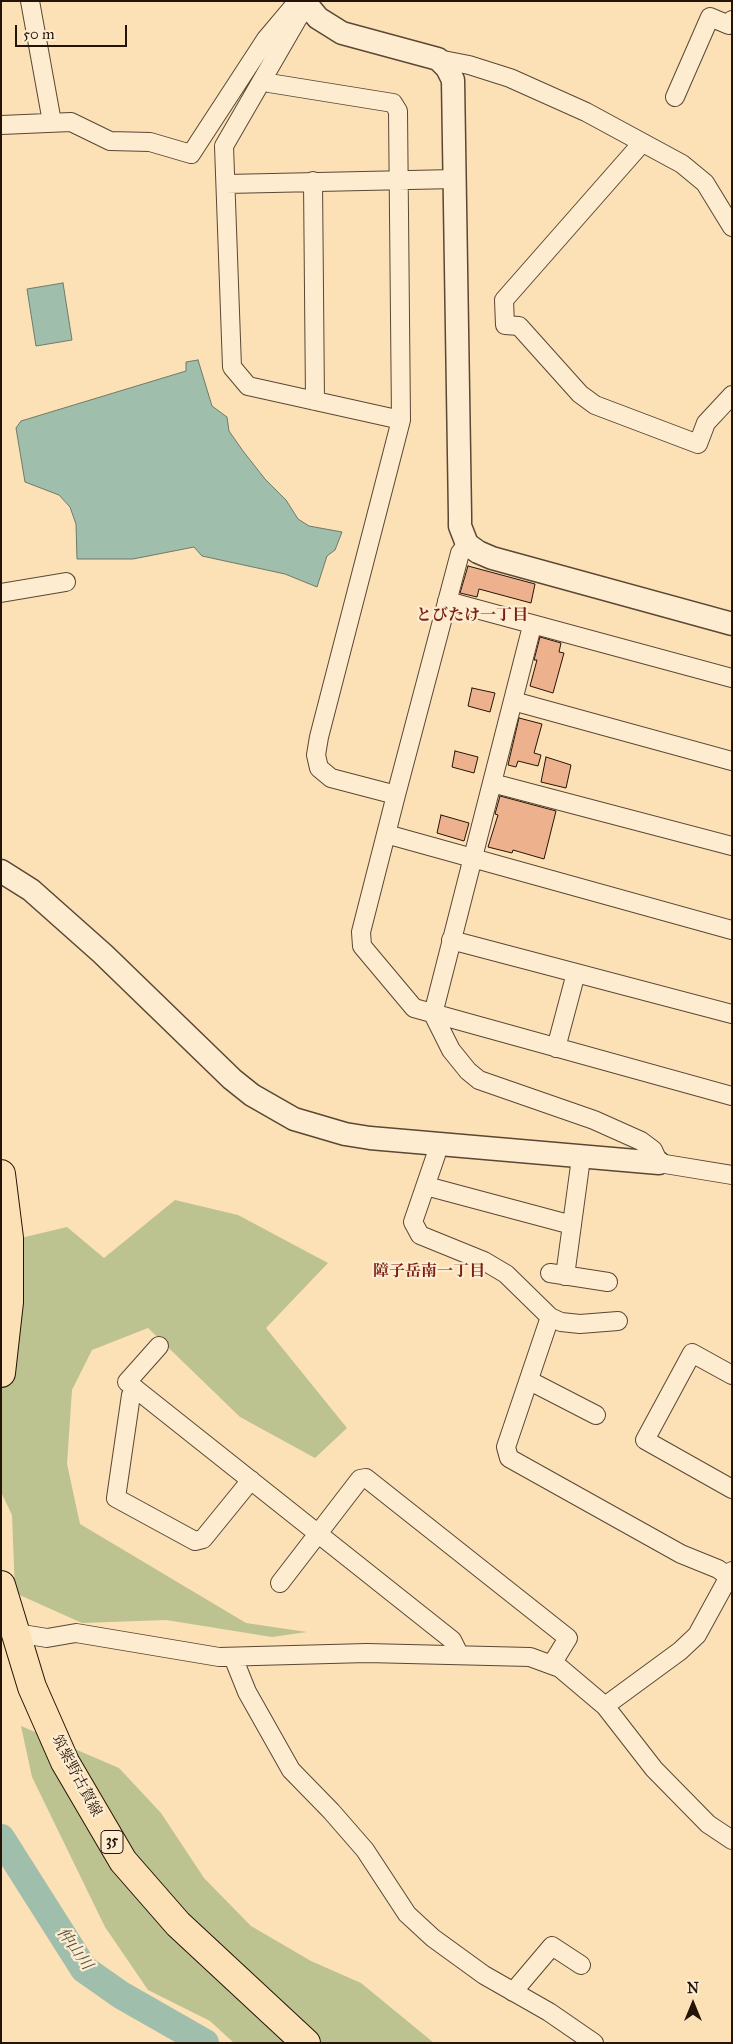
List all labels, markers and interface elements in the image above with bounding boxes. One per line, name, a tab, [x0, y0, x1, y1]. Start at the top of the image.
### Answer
scale bar	[18, 15, 130, 47]
text: 50 m	[23, 25, 55, 43]
district label: とびたけ一丁目	[416, 606, 528, 626]
district label: 障子岳南一丁目	[373, 1262, 485, 1282]
street label: 筑紫野古賀線	[47, 1732, 105, 1820]
road number: 35	[101, 1830, 123, 1854]
water label: 仲山川	[52, 1924, 96, 1974]
north arrow	[668, 1979, 718, 2029]
text: N	[687, 1980, 699, 1997]

